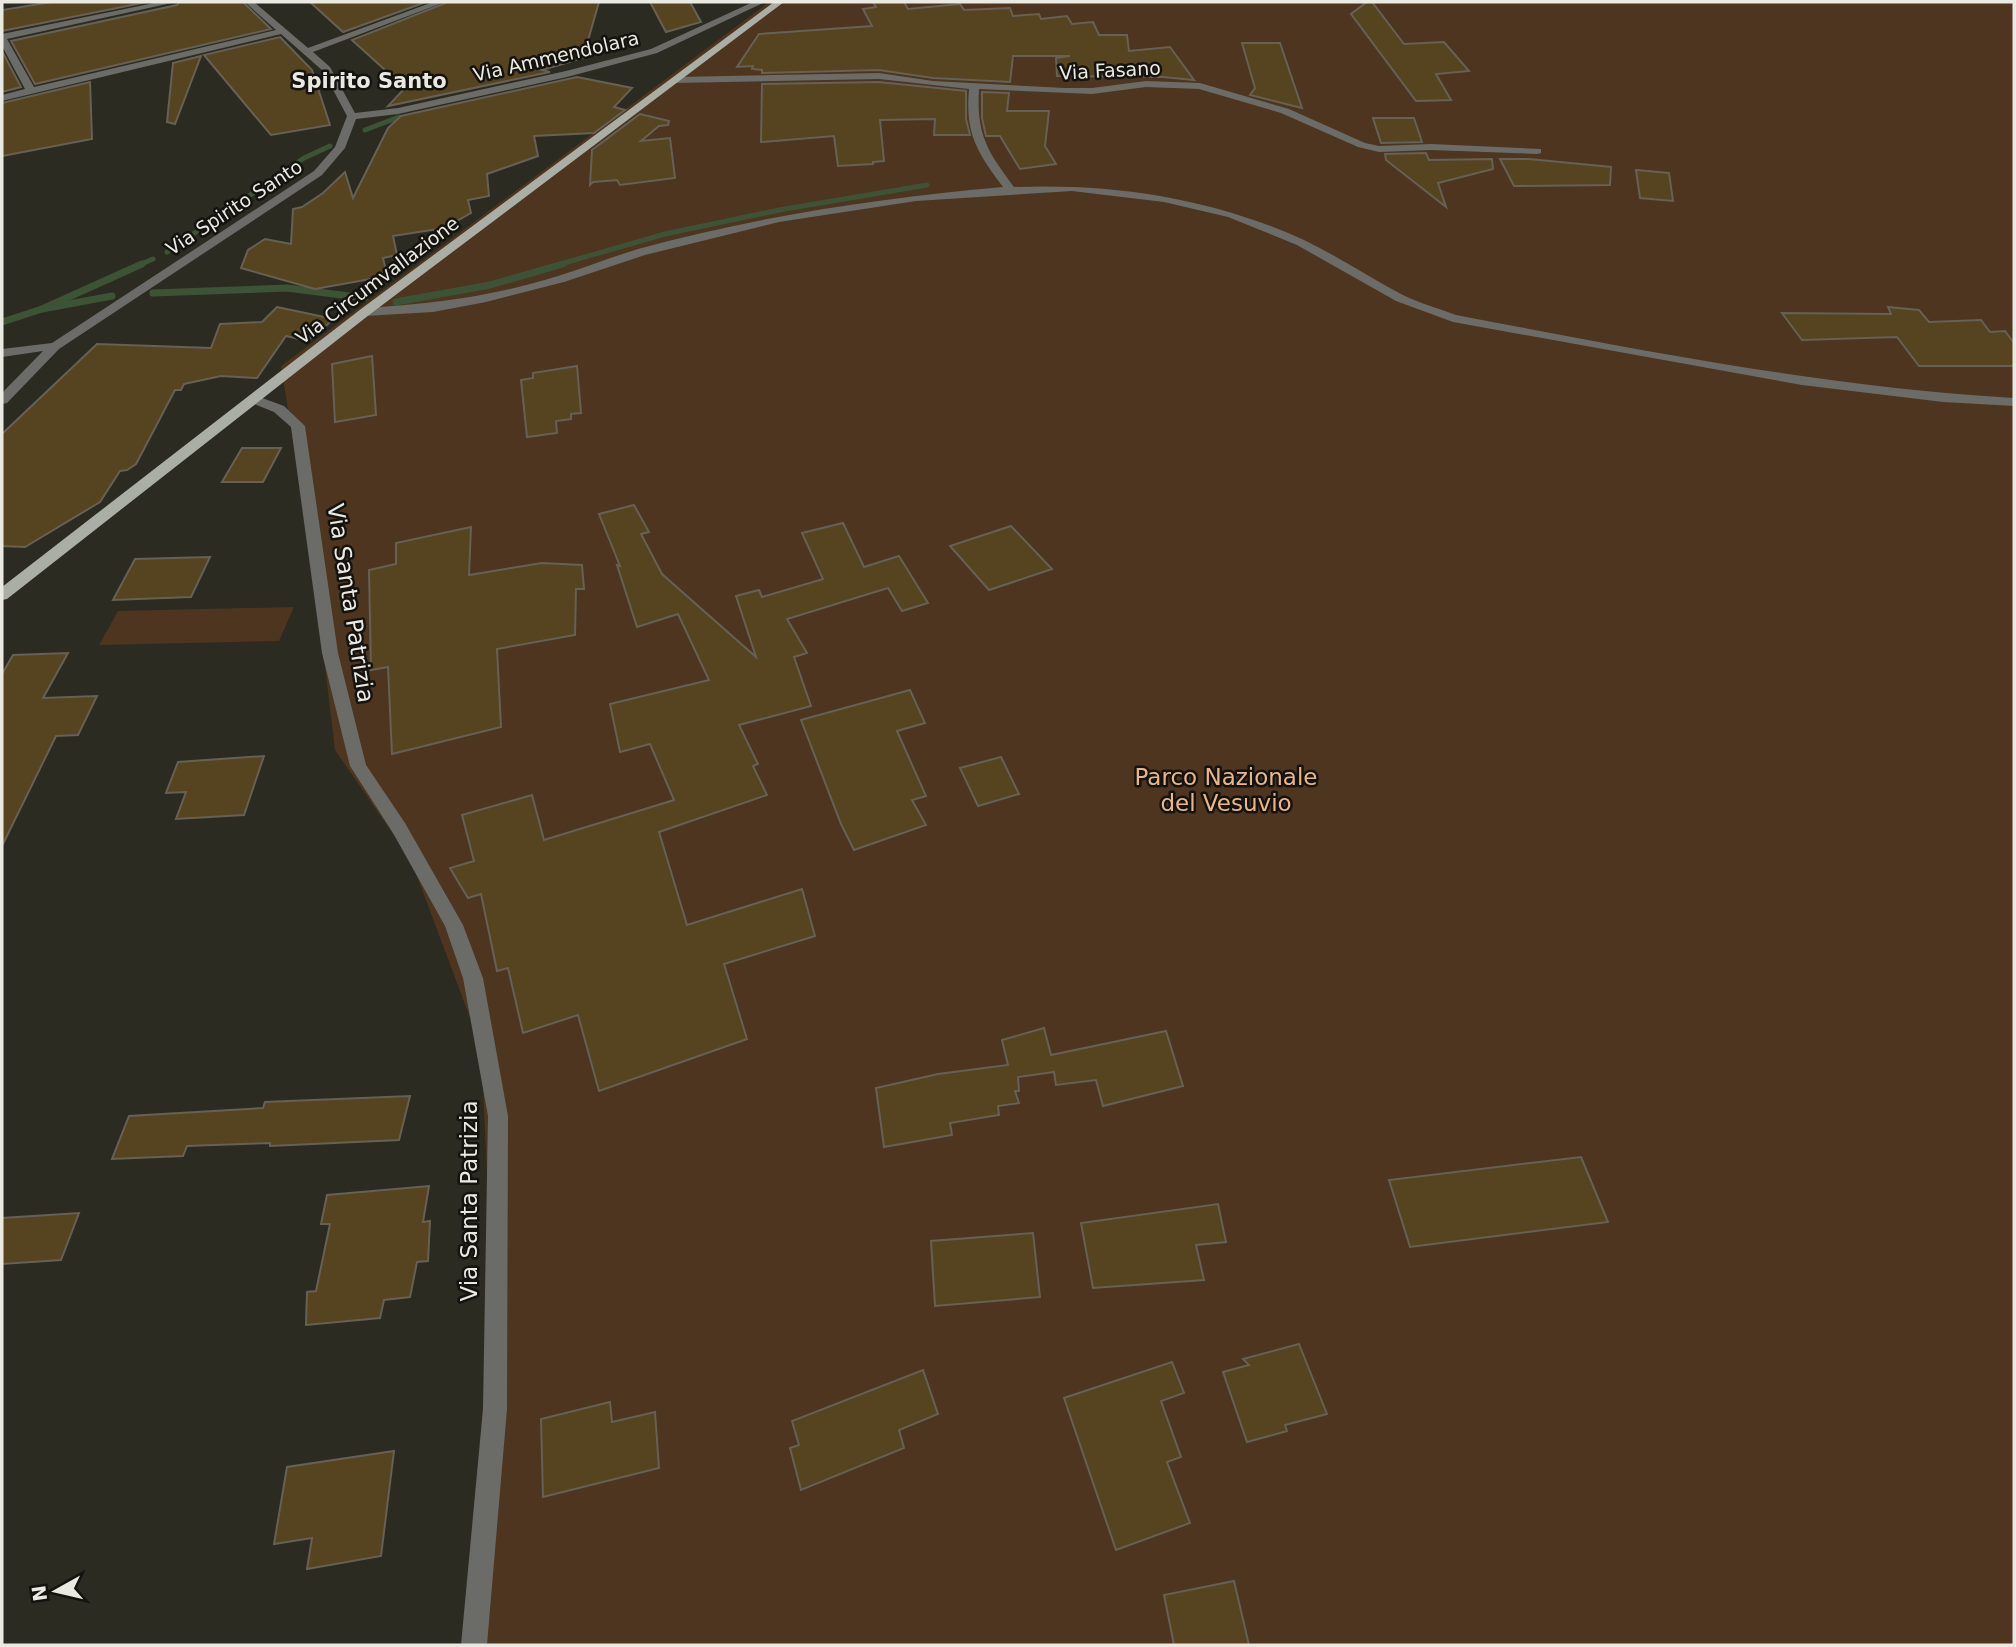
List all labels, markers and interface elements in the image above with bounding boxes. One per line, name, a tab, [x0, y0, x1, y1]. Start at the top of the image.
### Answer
street label: Via Ammendolara	[471, 26, 641, 86]
street label: Via Fasano	[1059, 56, 1161, 84]
district label: Spirito Santo	[291, 69, 447, 93]
street label: Via Spirito Santo	[162, 155, 306, 259]
street label: Via Circumvallazione	[291, 212, 463, 348]
street label: Via Santa Patrizia	[322, 502, 380, 704]
park label: Parco Nazionale del Vesuvio	[1135, 764, 1317, 816]
street label: Via Santa Patrizia	[456, 1100, 482, 1302]
north arrow	[21, 1556, 91, 1626]
text: N	[27, 1584, 51, 1603]

